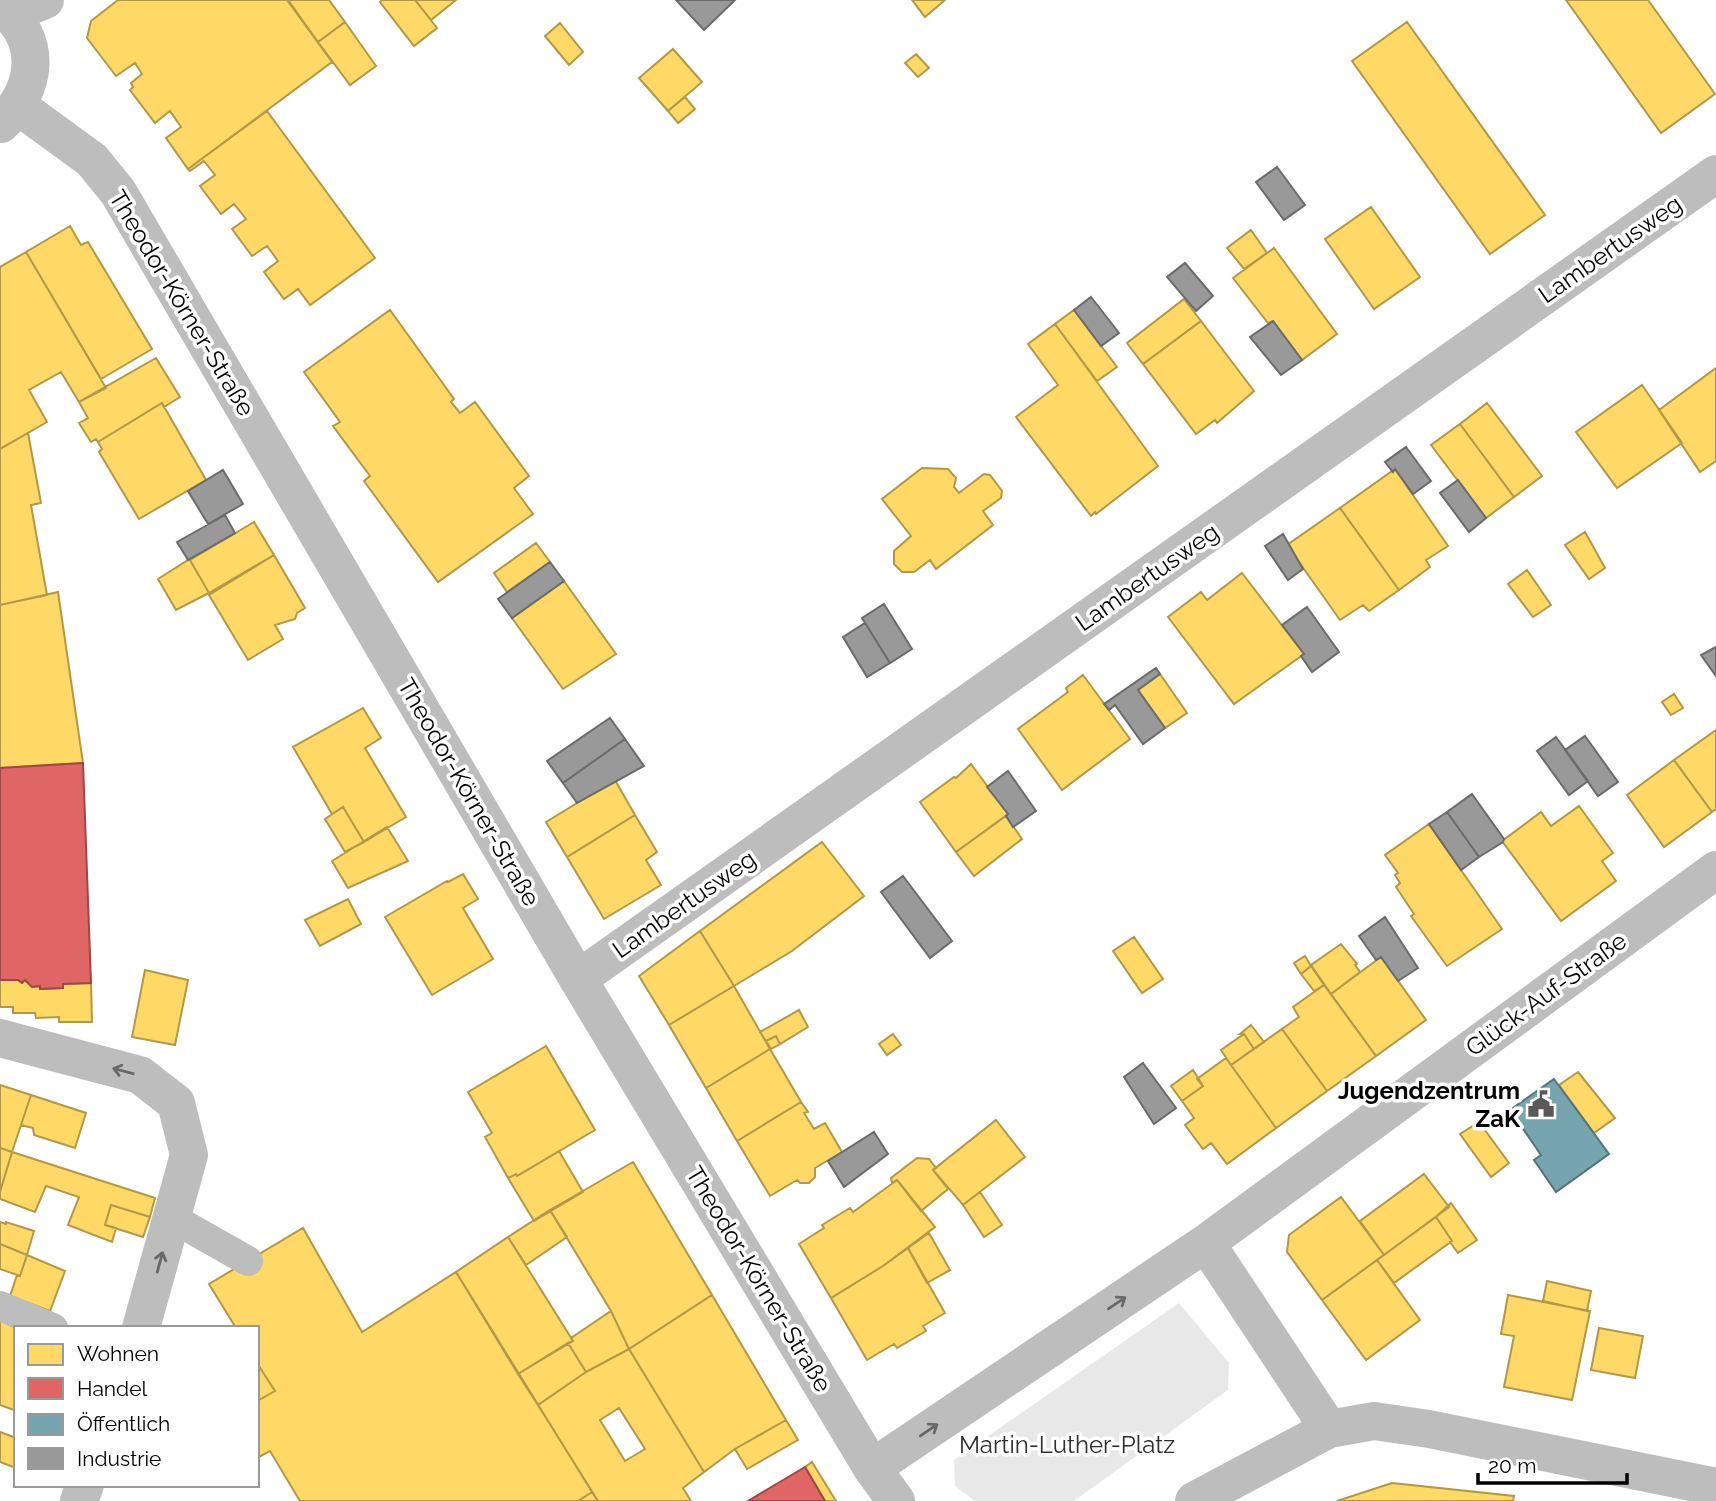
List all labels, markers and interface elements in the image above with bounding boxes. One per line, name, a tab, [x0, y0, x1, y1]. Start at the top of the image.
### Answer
street label: Theodor-Körner-Straße	[103, 185, 261, 421]
street label: Lambertusweg	[1533, 189, 1687, 309]
street label: Lambertusweg	[1070, 517, 1224, 637]
street label: Theodor-Körner-Straße	[392, 673, 546, 911]
street label: Lambertusweg	[607, 844, 761, 964]
street label: Glück-Auf-Straße	[1460, 926, 1632, 1062]
one-way arrow	[112, 1064, 135, 1077]
place label: Jugendzentrum ZaK	[1338, 1076, 1521, 1133]
public building icon: Jugendzentrum ZaK	[1526, 1089, 1556, 1119]
street label: Theodor-Körner-Straße	[680, 1161, 838, 1397]
one-way arrow	[154, 1251, 167, 1274]
one-way arrow	[1107, 1295, 1126, 1310]
legend	[14, 1326, 259, 1487]
text: Wohnen	[77, 1341, 159, 1366]
text: Handel	[77, 1376, 147, 1401]
text: Öffentlich	[77, 1411, 170, 1436]
one-way arrow	[918, 1422, 938, 1436]
park label: Martin-Luther-Platz	[959, 1430, 1175, 1459]
scale bar	[1478, 1442, 1627, 1486]
text: Industrie	[77, 1446, 161, 1471]
text: 20 m	[1488, 1453, 1536, 1478]

